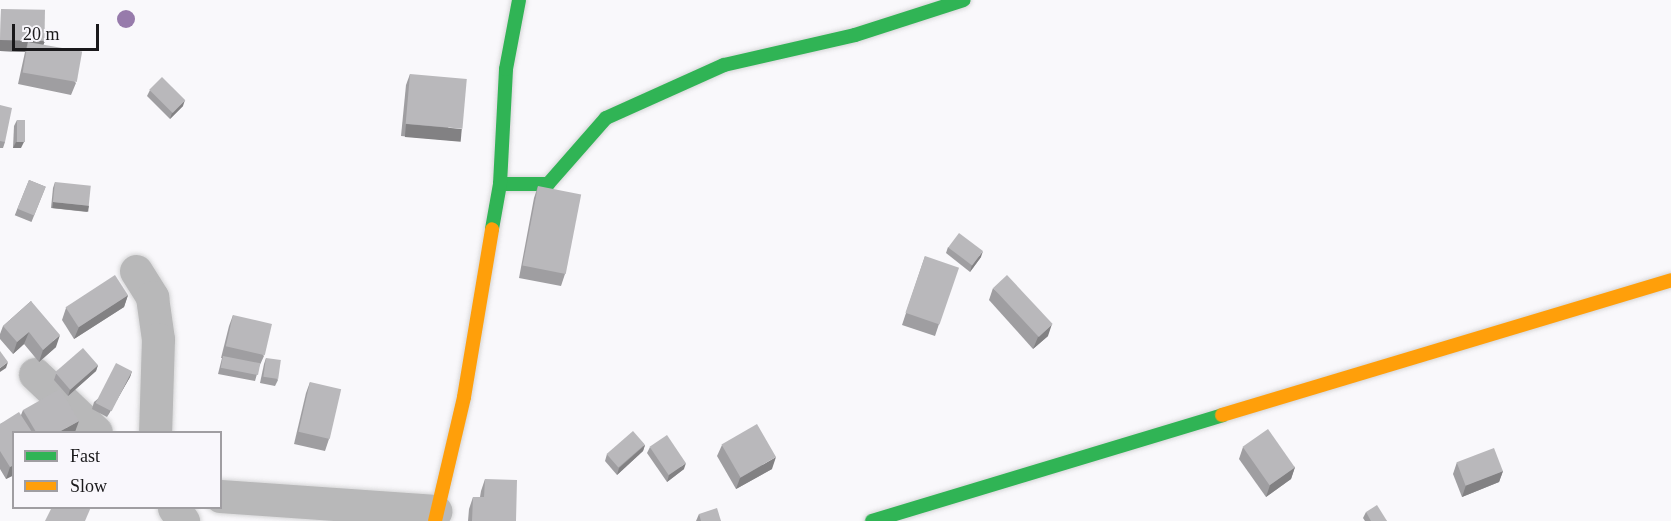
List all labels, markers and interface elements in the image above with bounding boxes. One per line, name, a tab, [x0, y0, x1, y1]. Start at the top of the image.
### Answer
scale bar	[15, 12, 102, 50]
text: 20 m	[23, 24, 60, 44]
legend	[12, 431, 222, 509]
text: Fast	[70, 446, 100, 466]
text: Slow	[70, 476, 107, 496]

